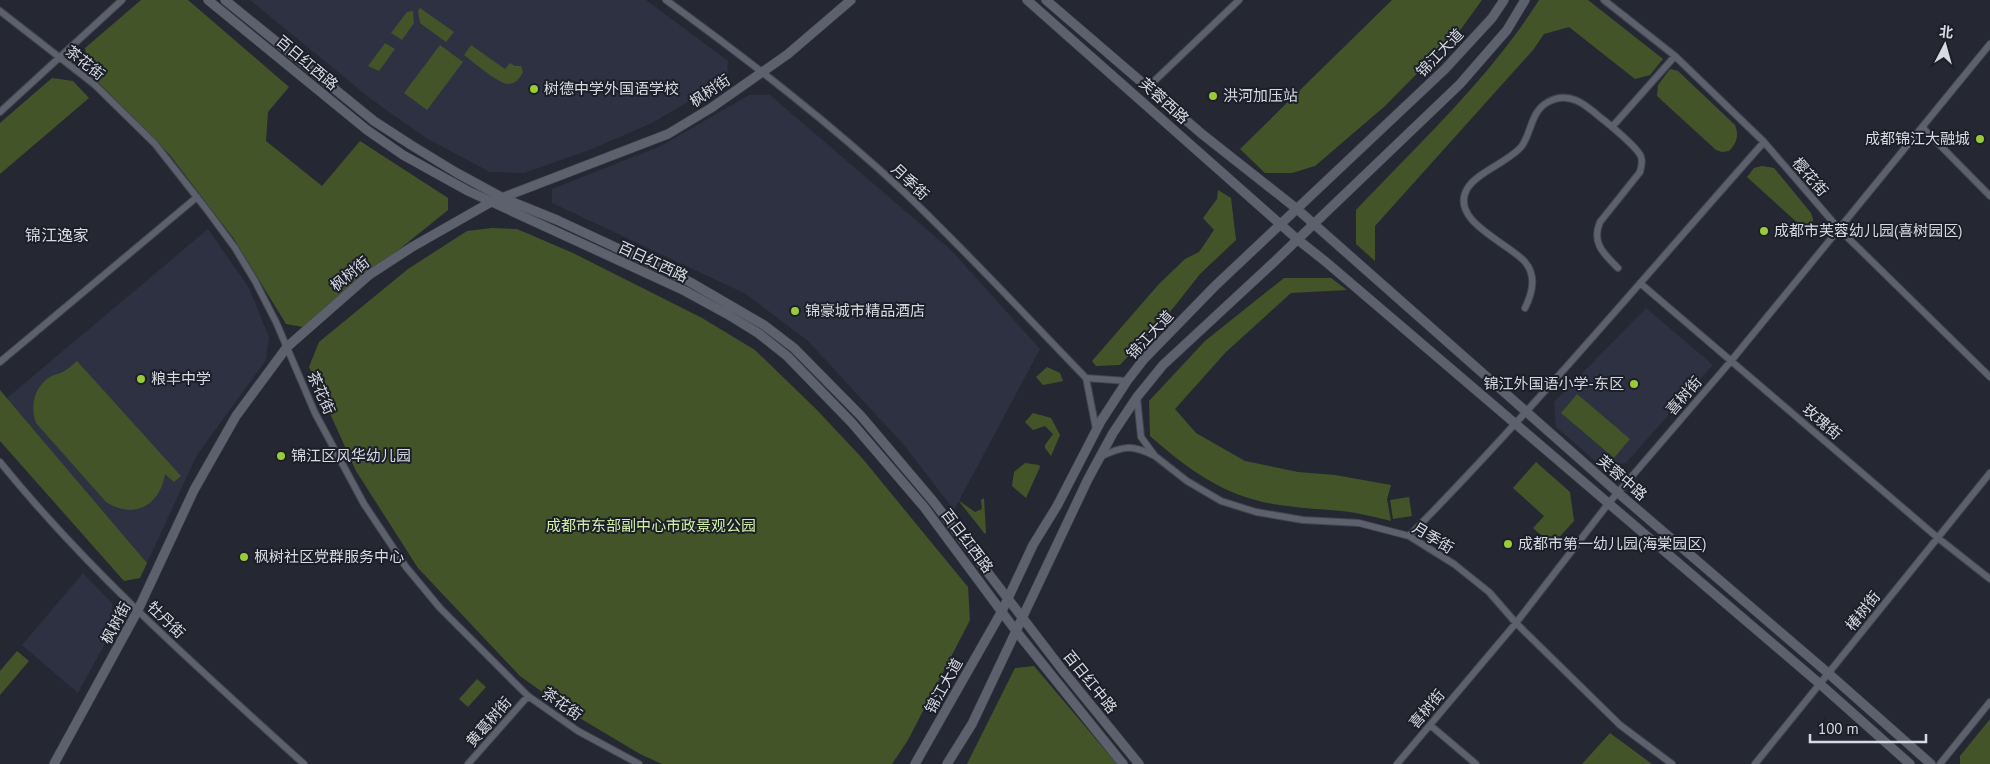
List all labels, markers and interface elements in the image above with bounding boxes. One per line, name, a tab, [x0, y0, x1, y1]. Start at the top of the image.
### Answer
north arrow	[1920, 20, 1970, 70]
text: 北	[1938, 22, 1954, 42]
street label: 锦江大道	[1412, 24, 1467, 81]
street label: 百日红西路	[272, 31, 342, 94]
street label: 茶花街	[62, 41, 109, 84]
street label: 枫树街	[686, 70, 734, 111]
street label: 芙蓉西路	[1136, 73, 1193, 128]
place label: 树德中学外国语学校	[544, 79, 679, 98]
marker: 树德中学外国语学校	[528, 83, 540, 95]
place label: 洪河加压站	[1223, 86, 1298, 105]
marker: 洪河加压站	[1207, 90, 1219, 102]
place label: 成都锦江大融城	[1865, 129, 1970, 148]
marker: 成都锦江大融城	[1974, 133, 1986, 145]
street label: 樱花街	[1788, 153, 1832, 200]
street label: 月季街	[887, 159, 933, 204]
place label: 成都市芙蓉幼儿园(喜树园区)	[1774, 221, 1962, 240]
district label: 锦江逸家	[25, 225, 89, 245]
marker: 成都市芙蓉幼儿园(喜树园区)	[1758, 225, 1770, 237]
street label: 百日红西路	[615, 237, 691, 286]
street label: 枫树街	[326, 252, 373, 295]
place label: 锦豪城市精品酒店	[805, 301, 925, 320]
marker: 锦豪城市精品酒店	[789, 305, 801, 317]
street label: 锦江大道	[1122, 306, 1177, 363]
street label: 茶花街	[304, 368, 339, 417]
place label: 粮丰中学	[151, 369, 211, 388]
street label: 喜树街	[1662, 372, 1706, 419]
marker: 粮丰中学	[135, 373, 147, 385]
place label: 锦江外国语小学-东区	[1484, 374, 1624, 393]
marker: 锦江外国语小学-东区	[1628, 378, 1640, 390]
street label: 玫瑰街	[1799, 400, 1846, 443]
place label: 锦江区风华幼儿园	[291, 446, 411, 465]
marker: 锦江区风华幼儿园	[275, 450, 287, 462]
street label: 芙蓉中路	[1593, 451, 1651, 504]
street label: 百日红西路	[937, 505, 998, 576]
park label: 成都市东部副中心市政景观公园	[546, 516, 756, 535]
street label: 月季街	[1409, 518, 1457, 557]
place label: 成都市第一幼儿园(海棠园区)	[1518, 534, 1706, 553]
marker: 成都市第一幼儿园(海棠园区)	[1502, 538, 1514, 550]
place label: 枫树社区党群服务中心	[254, 547, 404, 566]
marker: 枫树社区党群服务中心	[238, 551, 250, 563]
street label: 椿树街	[1841, 587, 1884, 634]
street label: 牡丹街	[144, 597, 189, 642]
street label: 枫树街	[97, 598, 135, 647]
street label: 百日红中路	[1059, 647, 1121, 717]
street label: 锦江大道	[921, 655, 966, 717]
street label: 茶花街	[538, 683, 586, 724]
street label: 喜树街	[1405, 685, 1448, 732]
street label: 黄葛树街	[462, 693, 515, 751]
scale bar	[1810, 712, 1926, 744]
text: 100 m	[1818, 719, 1859, 738]

